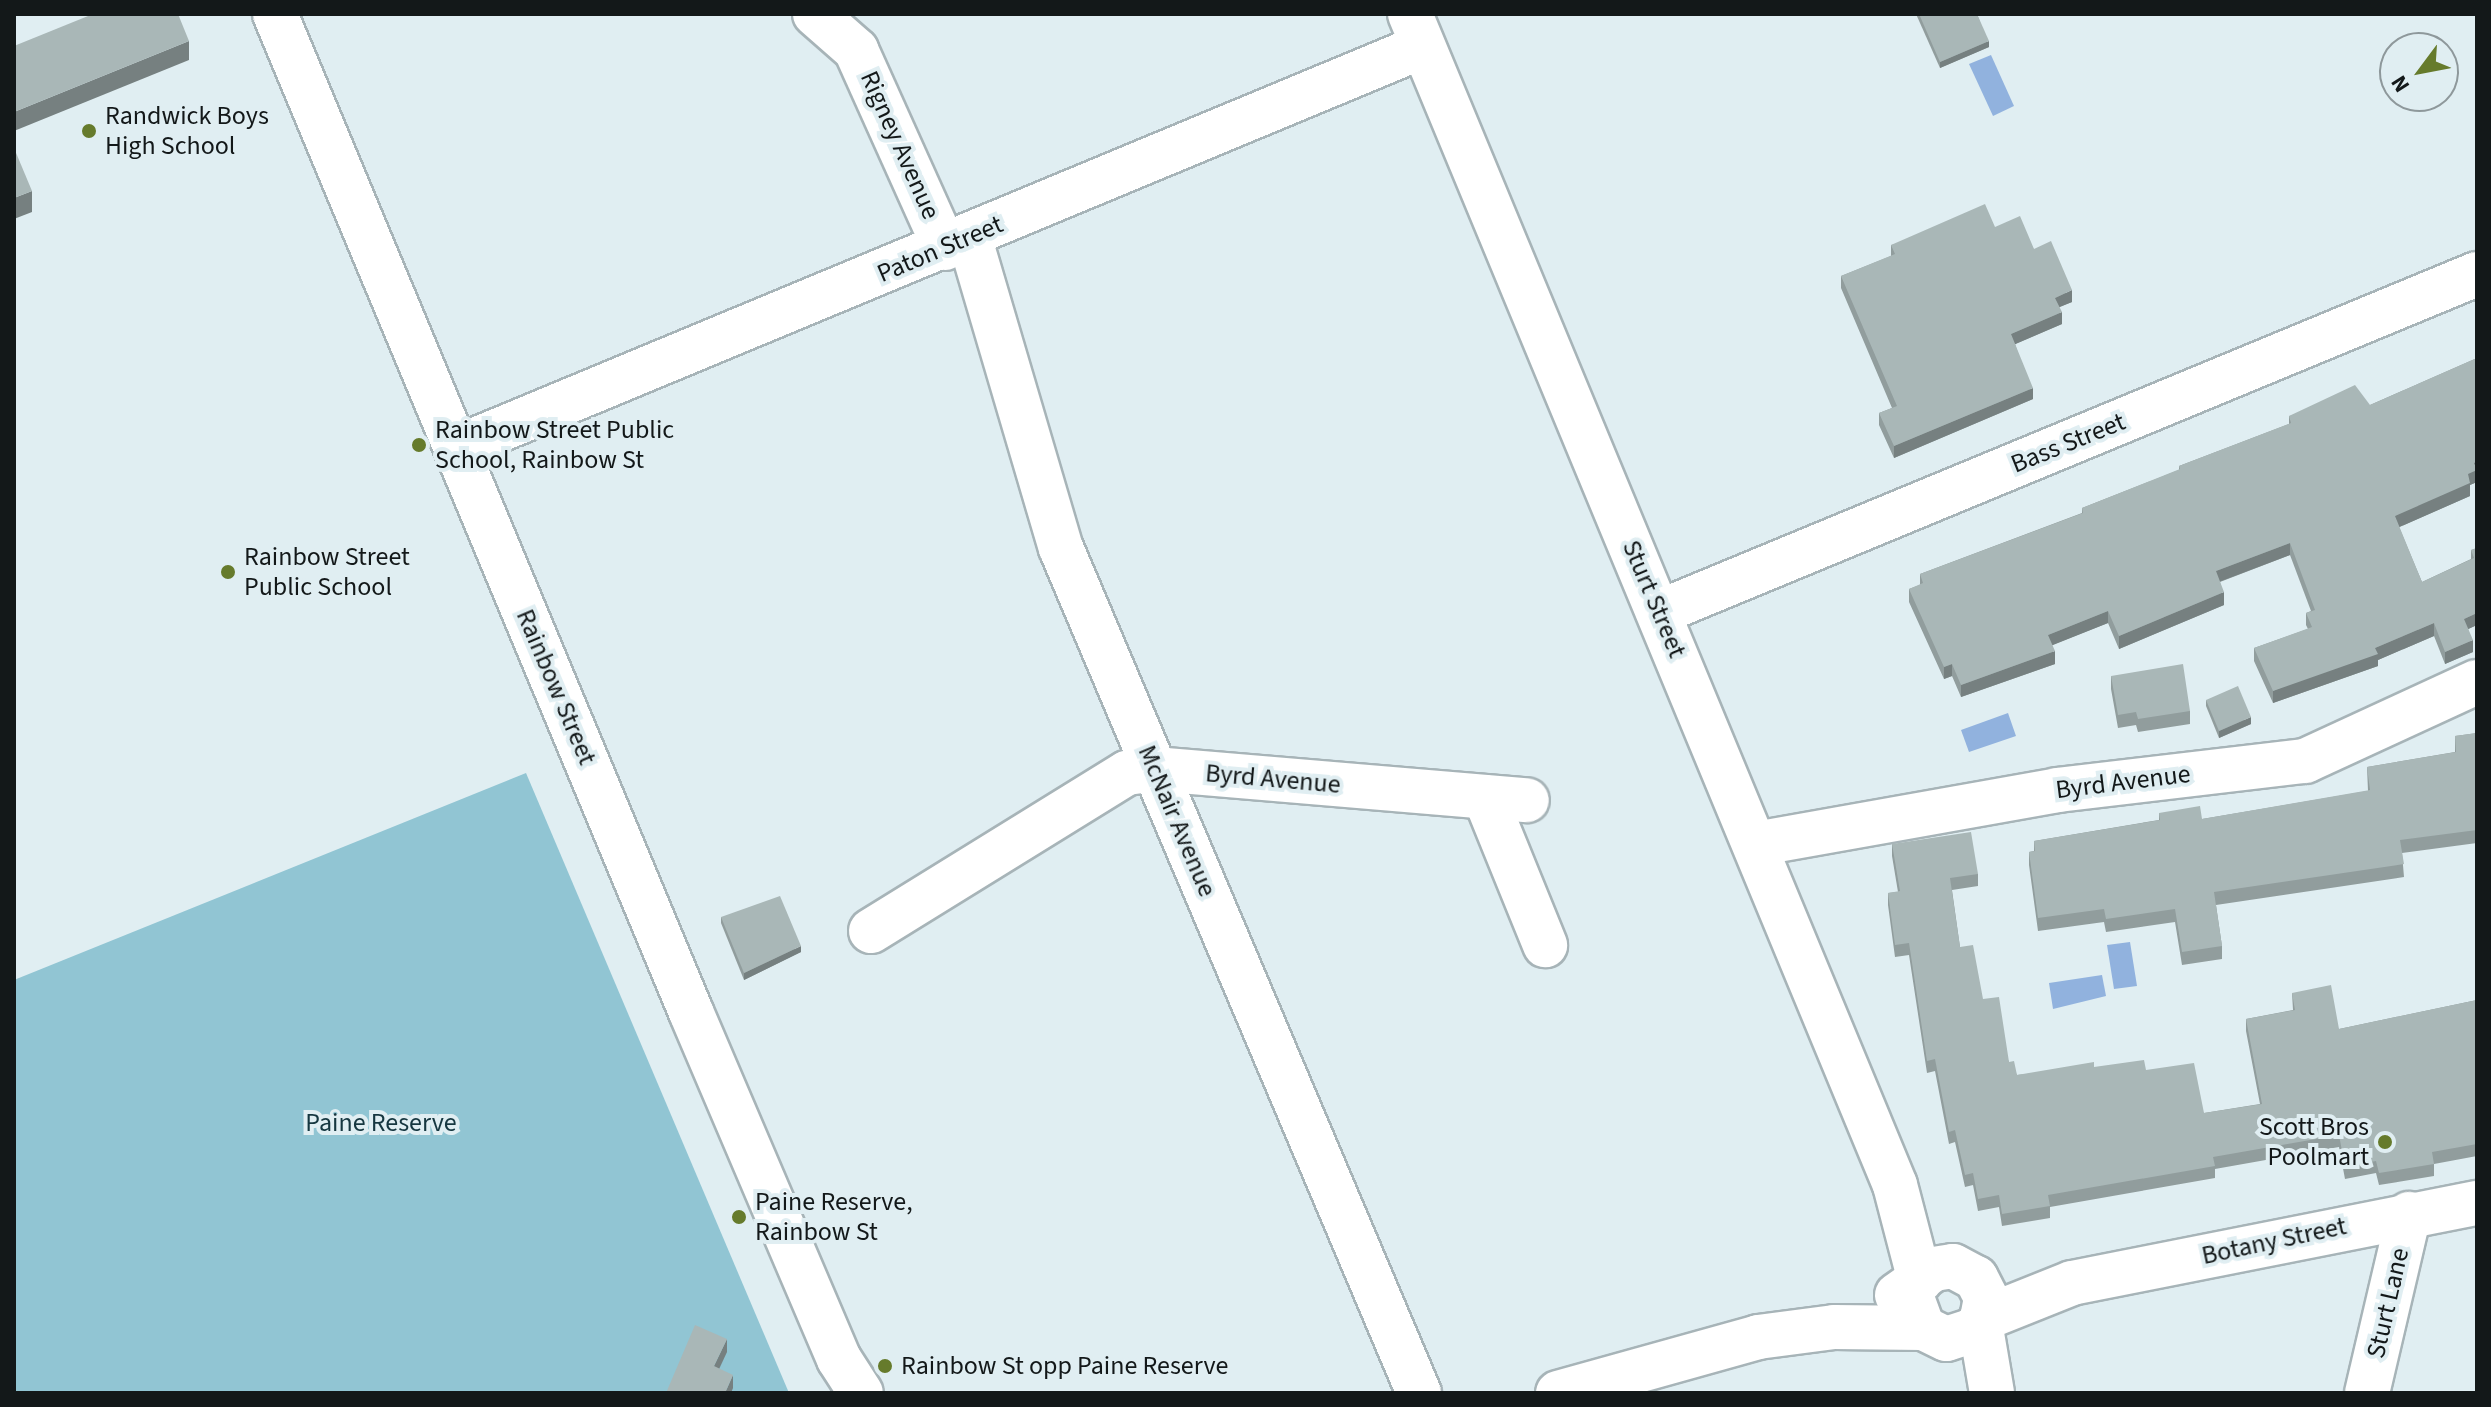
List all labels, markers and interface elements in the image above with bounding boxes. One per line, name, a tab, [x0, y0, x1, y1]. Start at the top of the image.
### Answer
north arrow	[2379, 32, 2459, 112]
street label: Rigney Avenue	[853, 66, 947, 224]
text: N	[2383, 69, 2418, 98]
place label: Randwick Boys High School	[105, 100, 269, 162]
marker: Randwick Boys High School	[80, 122, 98, 140]
street label: Paton Street	[872, 209, 1008, 289]
street label: Bass Street	[2006, 406, 2130, 480]
place label: Rainbow Street Public School, Rainbow St	[435, 414, 674, 476]
marker: Rainbow Street Public School, Rainbow St	[410, 436, 428, 454]
street label: Sturt Street	[1615, 536, 1693, 662]
place label: Rainbow Street Public School	[244, 541, 410, 602]
marker: Rainbow Street Public School	[219, 563, 237, 581]
street label: Rainbow Street	[509, 605, 603, 769]
street label: McNair Avenue	[1131, 741, 1223, 901]
street label: Byrd Avenue	[1204, 758, 1342, 800]
street label: Byrd Avenue	[2054, 758, 2192, 806]
park label: Paine Reserve	[305, 1107, 457, 1139]
place label: Scott Bros Poolmart	[2259, 1111, 2369, 1172]
marker: Scott Bros Poolmart	[2376, 1133, 2394, 1151]
place label: Paine Reserve, Rainbow St	[755, 1186, 913, 1248]
marker: Paine Reserve, Rainbow St	[730, 1208, 748, 1226]
street label: Botany Street	[2199, 1210, 2349, 1272]
street label: Sturt Lane	[2360, 1245, 2416, 1361]
place label: Rainbow St opp Paine Reserve	[901, 1350, 1228, 1382]
marker: Rainbow St opp Paine Reserve	[876, 1357, 894, 1375]

